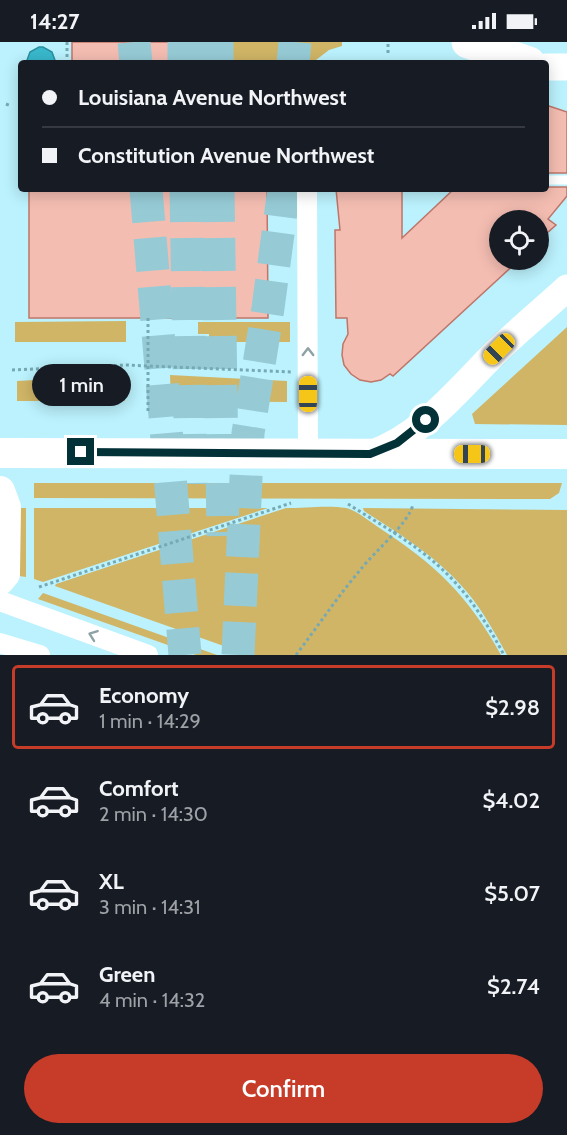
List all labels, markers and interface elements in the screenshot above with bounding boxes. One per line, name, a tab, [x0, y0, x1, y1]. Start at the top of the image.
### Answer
text: 14:27	[30, 8, 80, 35]
text: Louisiana Avenue Northwest	[78, 84, 347, 111]
text: Constitution Avenue Northwest	[78, 142, 374, 169]
map controls	[489, 210, 549, 270]
button: locate	[489, 210, 549, 270]
car	[480, 330, 518, 368]
one-way arrow	[302, 348, 314, 357]
callout: 1 min	[32, 365, 130, 407]
text: 1 min	[59, 373, 104, 397]
car	[299, 376, 317, 412]
route start	[412, 406, 439, 433]
route end	[67, 438, 94, 465]
car	[454, 445, 490, 463]
one-way arrow	[88, 630, 99, 643]
icon: car	[27, 680, 81, 734]
text: Economy	[99, 682, 189, 709]
text: $2.98	[485, 694, 540, 721]
text: 1 min · 14:29	[99, 709, 201, 733]
icon: car	[27, 773, 81, 827]
text: Comfort	[99, 775, 178, 802]
text: $4.02	[482, 787, 540, 814]
text: 2 min · 14:30	[99, 802, 208, 826]
icon: car	[27, 866, 81, 920]
text: XL	[99, 868, 124, 895]
text: $5.07	[484, 880, 540, 907]
text: 3 min · 14:31	[99, 895, 201, 919]
icon: car	[27, 959, 81, 1013]
text: Green	[99, 961, 155, 988]
text: $2.74	[487, 973, 540, 1000]
text: 4 min · 14:32	[99, 988, 205, 1012]
button: Confirm	[24, 1054, 543, 1123]

